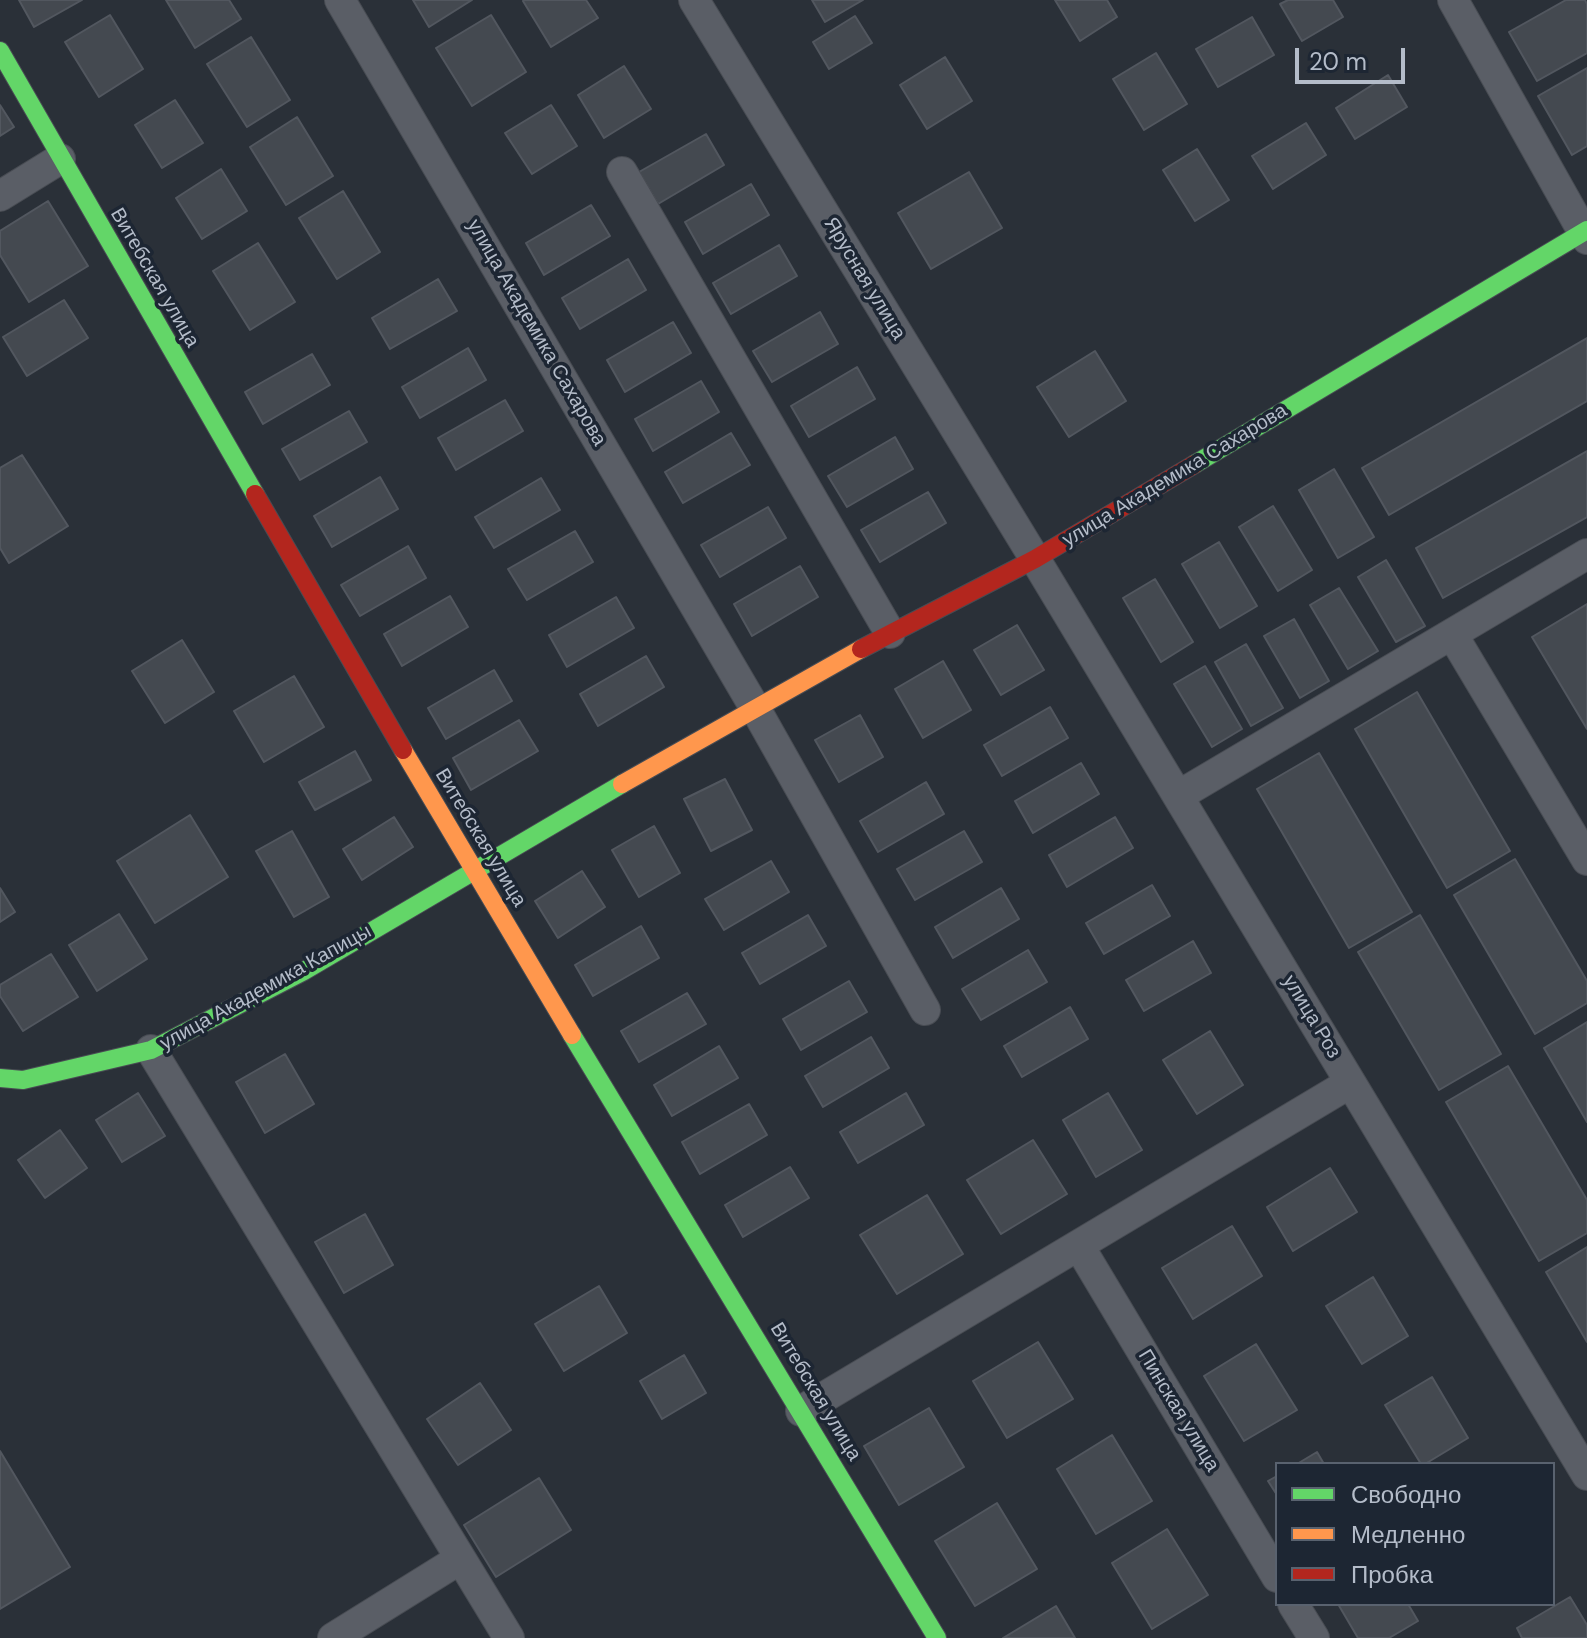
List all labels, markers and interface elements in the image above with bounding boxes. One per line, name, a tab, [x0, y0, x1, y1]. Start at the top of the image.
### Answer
scale bar	[1299, 32, 1409, 82]
text: 20 m	[1309, 46, 1367, 77]
street label: Витебская улица	[104, 204, 204, 352]
street label: Ярусная улица	[818, 213, 910, 345]
street label: улица Академика Сахарова	[461, 215, 611, 451]
street label: улица Академика Сахарова	[1058, 399, 1292, 553]
street label: Витебская улица	[429, 765, 531, 911]
street label: улица Академика Капицы	[156, 920, 376, 1056]
street label: улица Роз	[1277, 971, 1345, 1063]
street label: Витебская улица	[764, 1319, 866, 1465]
street label: Пинская улица	[1132, 1346, 1224, 1476]
legend	[1275, 1462, 1555, 1606]
text: Свободно	[1351, 1479, 1461, 1510]
text: Медленно	[1351, 1519, 1465, 1550]
text: Пробка	[1351, 1559, 1433, 1590]

